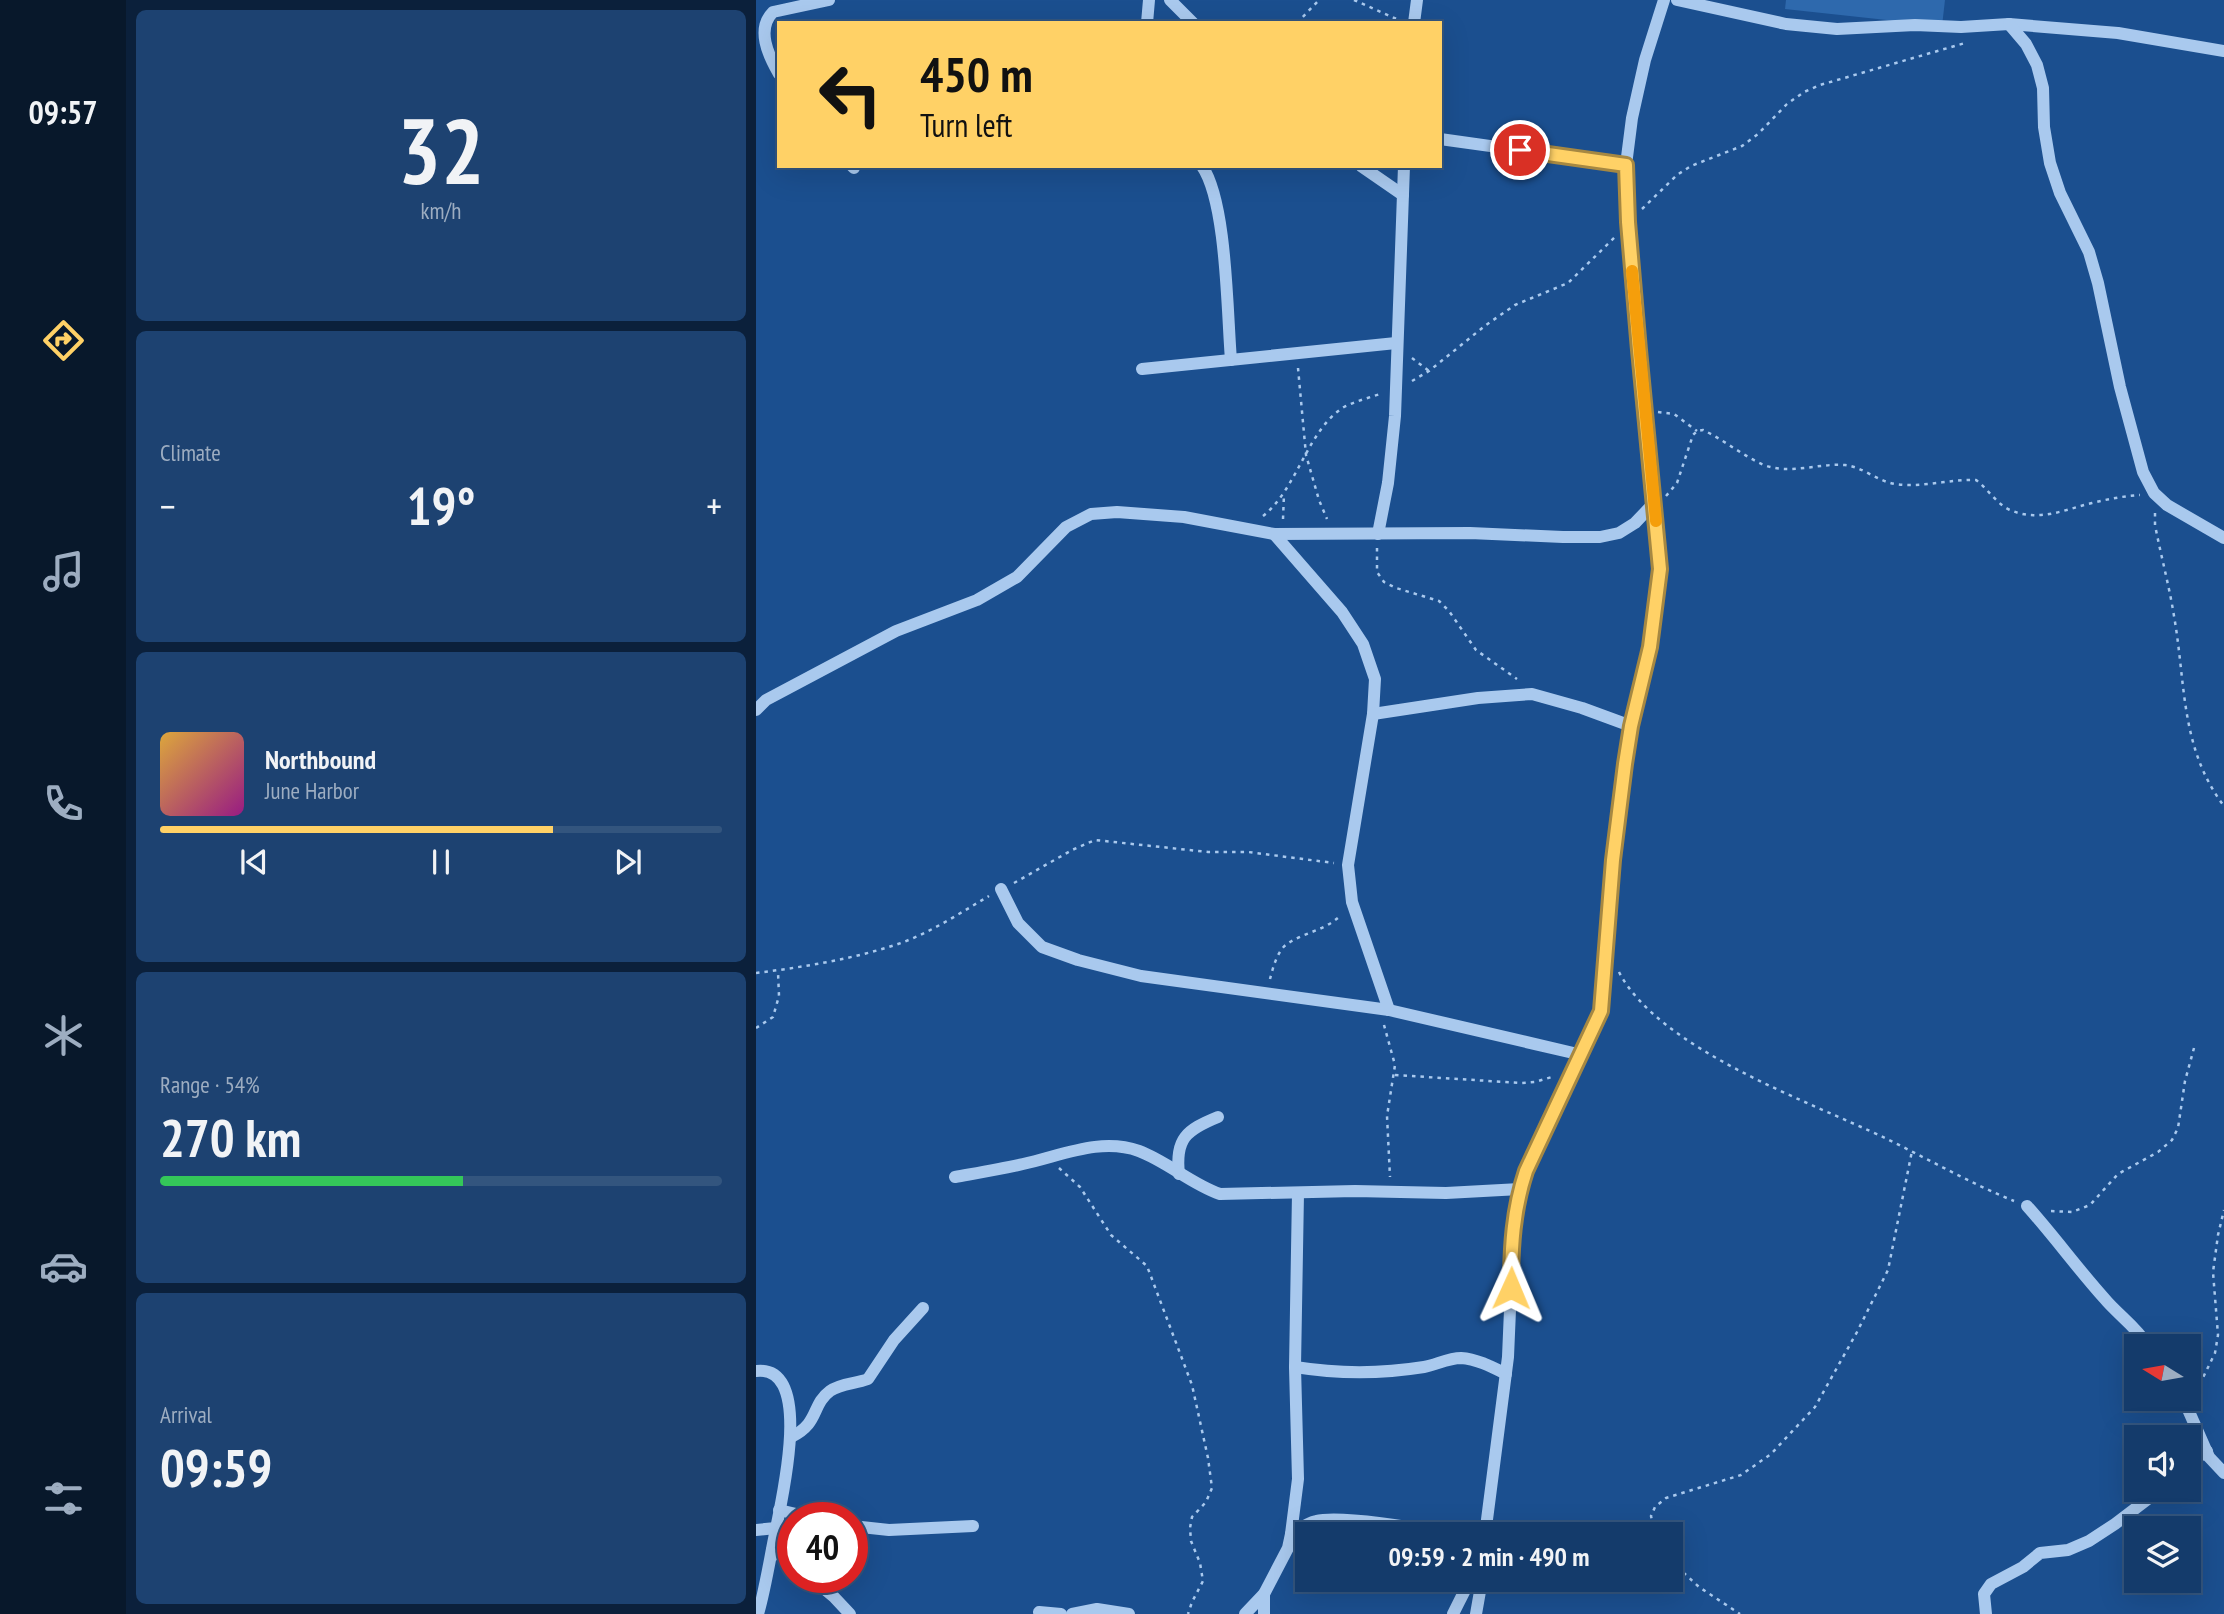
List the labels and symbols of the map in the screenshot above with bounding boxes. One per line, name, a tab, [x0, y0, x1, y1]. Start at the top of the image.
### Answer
pin	[1490, 120, 1550, 180]
position arrow	[1474, 1251, 1548, 1325]
north arrow	[2124, 1334, 2202, 1410]
speed limit sign: 40	[777, 1502, 868, 1593]

